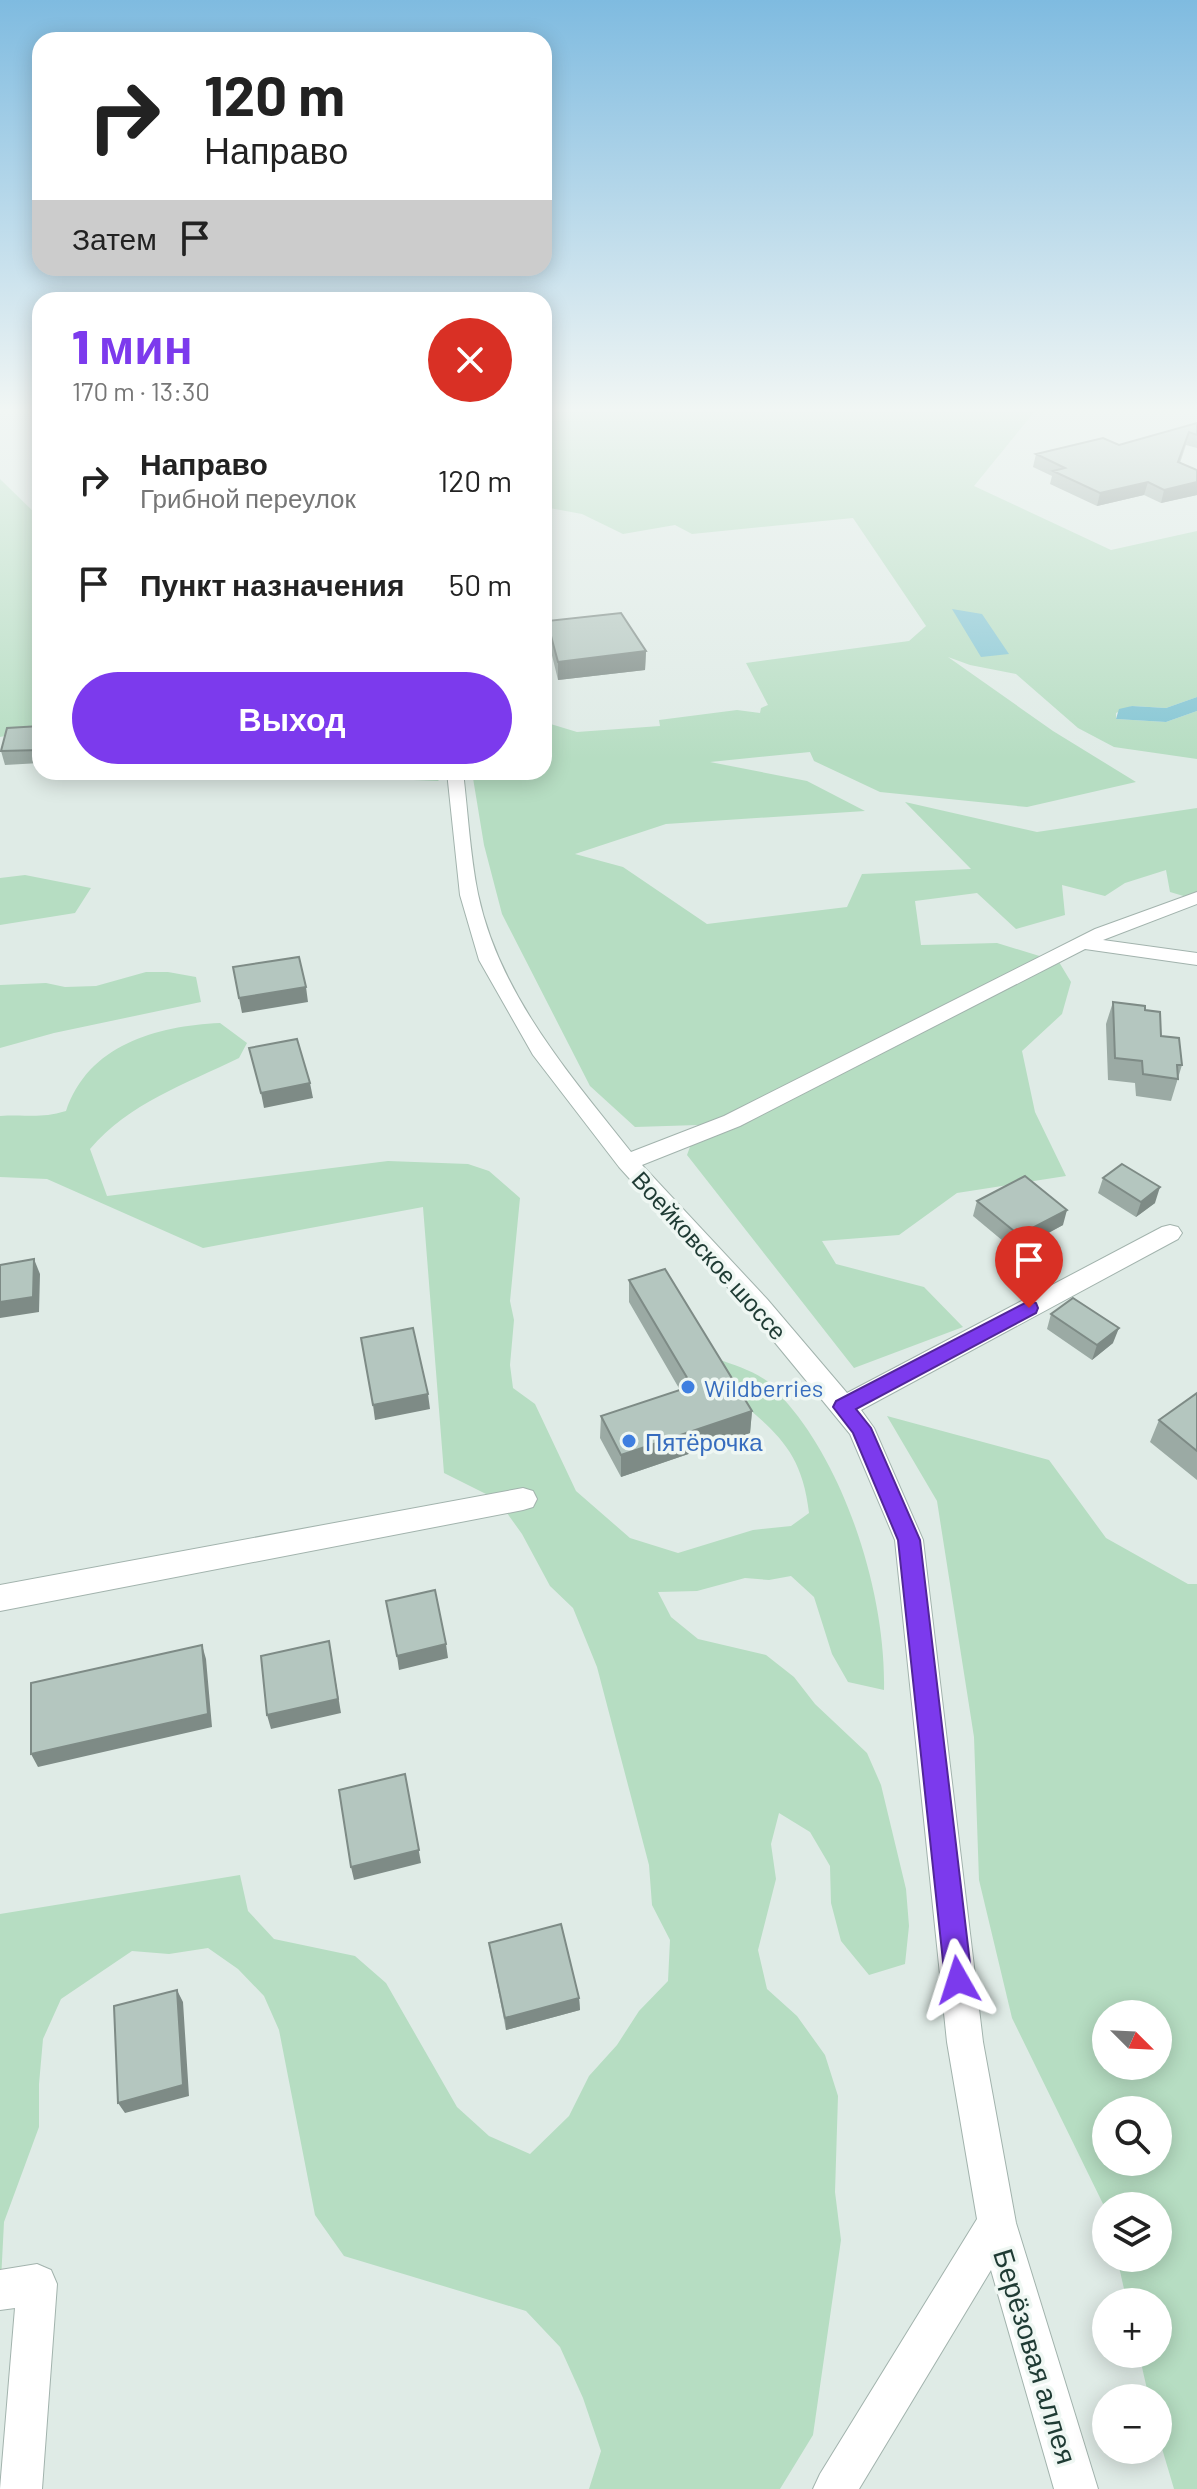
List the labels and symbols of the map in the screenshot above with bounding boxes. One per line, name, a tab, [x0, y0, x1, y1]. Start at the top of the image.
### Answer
street label: Воейковское шоссе	[627, 1165, 793, 1345]
pin	[995, 1226, 1063, 1308]
place label: Wildberries	[704, 1373, 823, 1402]
marker: Wildberries	[679, 1378, 697, 1396]
place label: Пятёрочка	[645, 1427, 763, 1456]
marker: Пятёрочка	[620, 1432, 638, 1450]
position arrow	[916, 1938, 1000, 2022]
north arrow	[1092, 2000, 1172, 2080]
street label: Берёзовая аллея	[987, 2244, 1085, 2468]

